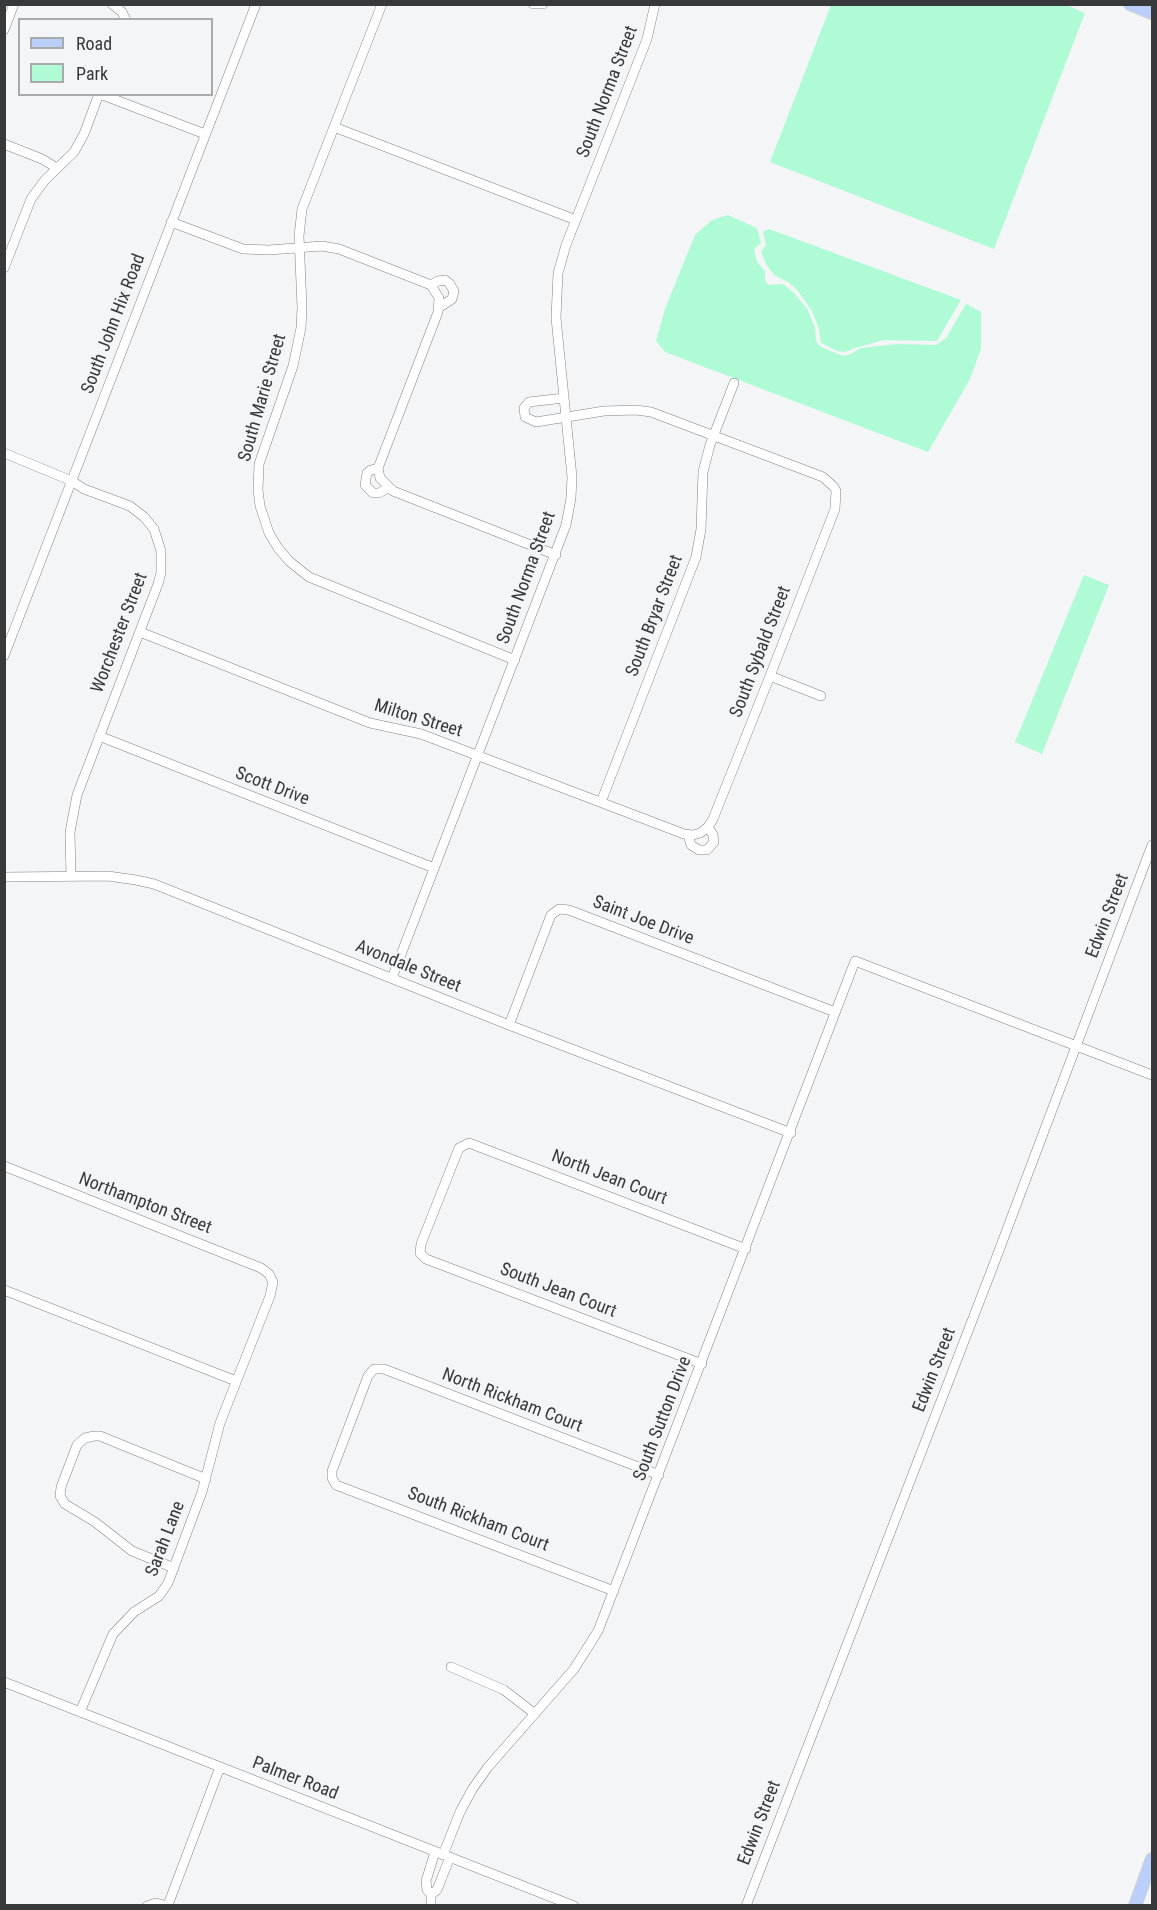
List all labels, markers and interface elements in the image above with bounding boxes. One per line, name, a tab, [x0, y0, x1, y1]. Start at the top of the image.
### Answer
legend	[18, 18, 213, 96]
street label: South Norma Street	[573, 23, 643, 161]
text: Road	[76, 33, 112, 54]
text: Park	[76, 63, 108, 84]
street label: South John Hix Road	[77, 251, 151, 397]
street label: South Marie Street	[234, 332, 292, 464]
street label: South Norma Street	[493, 509, 561, 647]
street label: South Bryar Street	[622, 552, 688, 680]
street label: Worchester Street	[87, 570, 153, 696]
street label: South Sybald Street	[726, 583, 796, 721]
street label: Milton Street	[371, 695, 465, 743]
street label: Scott Drive	[232, 763, 312, 811]
street label: Edwin Street	[1082, 871, 1134, 961]
street label: Saint Joe Drive	[589, 892, 697, 950]
street label: Avondale Street	[352, 936, 464, 998]
street label: North Jean Court	[548, 1146, 670, 1210]
street label: Northampton Street	[76, 1169, 214, 1239]
street label: South Jean Court	[497, 1259, 619, 1323]
street label: Edwin Street	[909, 1325, 961, 1415]
street label: South Sutton Drive	[629, 1354, 697, 1484]
street label: North Rickham Court	[439, 1364, 585, 1438]
street label: South Rickham Court	[404, 1483, 552, 1557]
street label: Sarah Lane	[142, 1498, 190, 1580]
street label: Palmer Road	[249, 1753, 341, 1805]
street label: Edwin Street	[734, 1778, 786, 1868]

